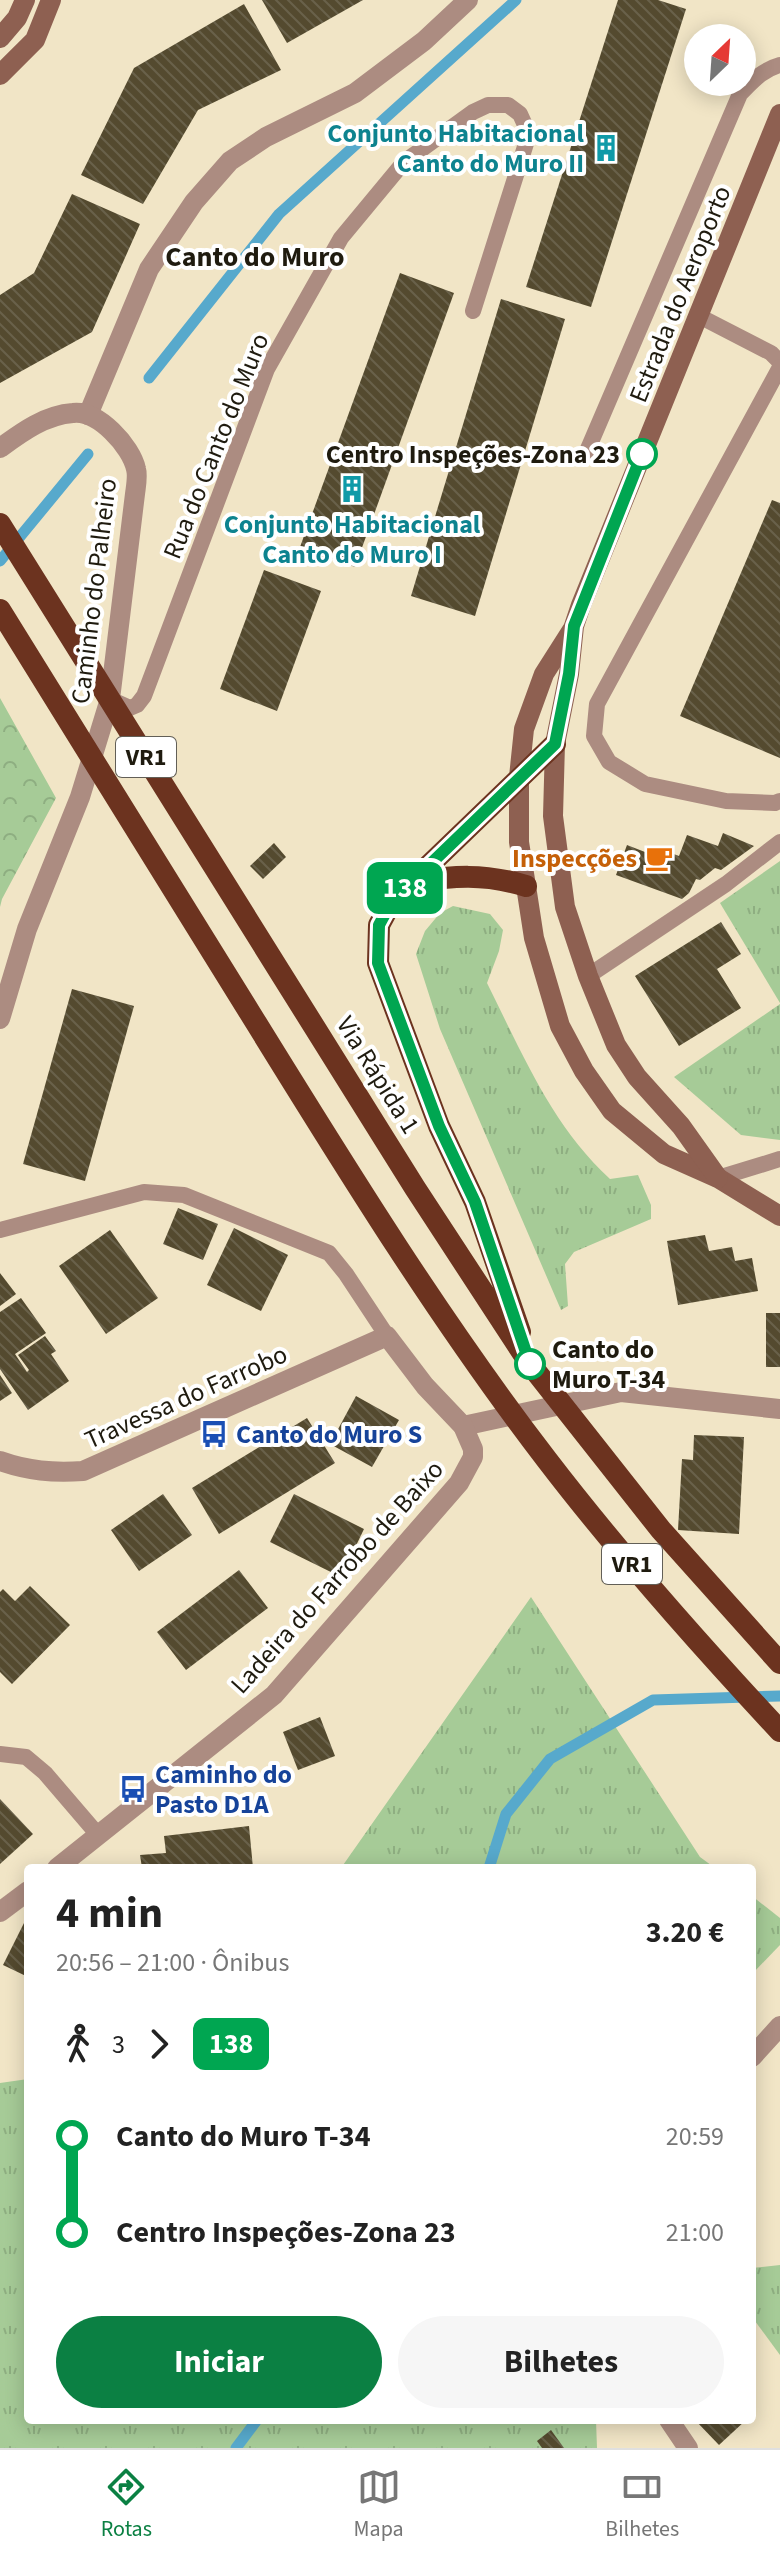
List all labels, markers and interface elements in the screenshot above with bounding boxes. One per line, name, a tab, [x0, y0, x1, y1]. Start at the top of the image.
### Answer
north arrow	[684, 24, 756, 96]
map controls	[684, 24, 756, 96]
place label: Conjunto Habitacional Canto do Muro II	[327, 115, 585, 182]
building icon: Conjunto Habitacional Canto do Muro II	[591, 133, 621, 163]
street label: Estrada do Aeroporto	[620, 180, 740, 408]
district label: Canto do Muro	[165, 237, 345, 277]
street label: Rua do Canto do Muro	[154, 328, 278, 564]
place label: Centro Inspeções-Zona 23	[326, 436, 620, 473]
marker: Centro Inspeções-Zona 23	[627, 439, 657, 469]
building icon: Conjunto Habitacional Canto do Muro I	[337, 474, 367, 504]
street label: Caminho do Palheiro	[62, 476, 126, 706]
place label: Conjunto Habitacional Canto do Muro I	[224, 506, 481, 573]
road number: VR1	[116, 737, 176, 777]
place label: Inspecções	[512, 840, 637, 877]
cafe icon: Inspecções	[644, 843, 674, 873]
line badge: 138	[359, 862, 451, 914]
text: 138	[383, 868, 427, 908]
street label: Via Rápida 1	[327, 1009, 429, 1141]
place label: Canto do Muro T-34	[552, 1331, 665, 1398]
street label: Travessa do Farrobo	[79, 1336, 293, 1458]
marker: Canto do Muro T-34	[515, 1349, 545, 1379]
place label: Canto do Muro S	[236, 1416, 422, 1453]
bus stop icon: Canto do Muro S	[199, 1419, 229, 1449]
street label: Ladeira do Farrobo de Baixo	[222, 1452, 452, 1702]
road number: VR1	[602, 1544, 662, 1584]
place label: Caminho do Pasto D1A	[155, 1756, 292, 1823]
bus stop icon: Caminho do Pasto D1A	[118, 1774, 148, 1804]
text: 4 min	[56, 1882, 163, 1945]
text: 3.20 €	[646, 1911, 724, 1954]
text: 20:56 – 21:00 · Ônibus	[56, 1944, 289, 1981]
icon: walk	[56, 2022, 100, 2066]
icon: forward	[137, 2022, 181, 2066]
text: 138	[209, 2024, 253, 2064]
text: 3	[112, 2026, 125, 2063]
text: Canto do Muro T-34	[116, 2115, 370, 2158]
text: 20:59	[666, 2118, 724, 2155]
text: Centro Inspeções-Zona 23	[116, 2211, 456, 2254]
text: 21:00	[666, 2214, 724, 2251]
button: Iniciar	[56, 2316, 382, 2408]
button: Bilhetes	[398, 2316, 724, 2408]
tab: Rotas	[101, 2465, 152, 2545]
tab: Mapa	[354, 2465, 404, 2545]
tab: Bilhetes	[605, 2465, 679, 2545]

